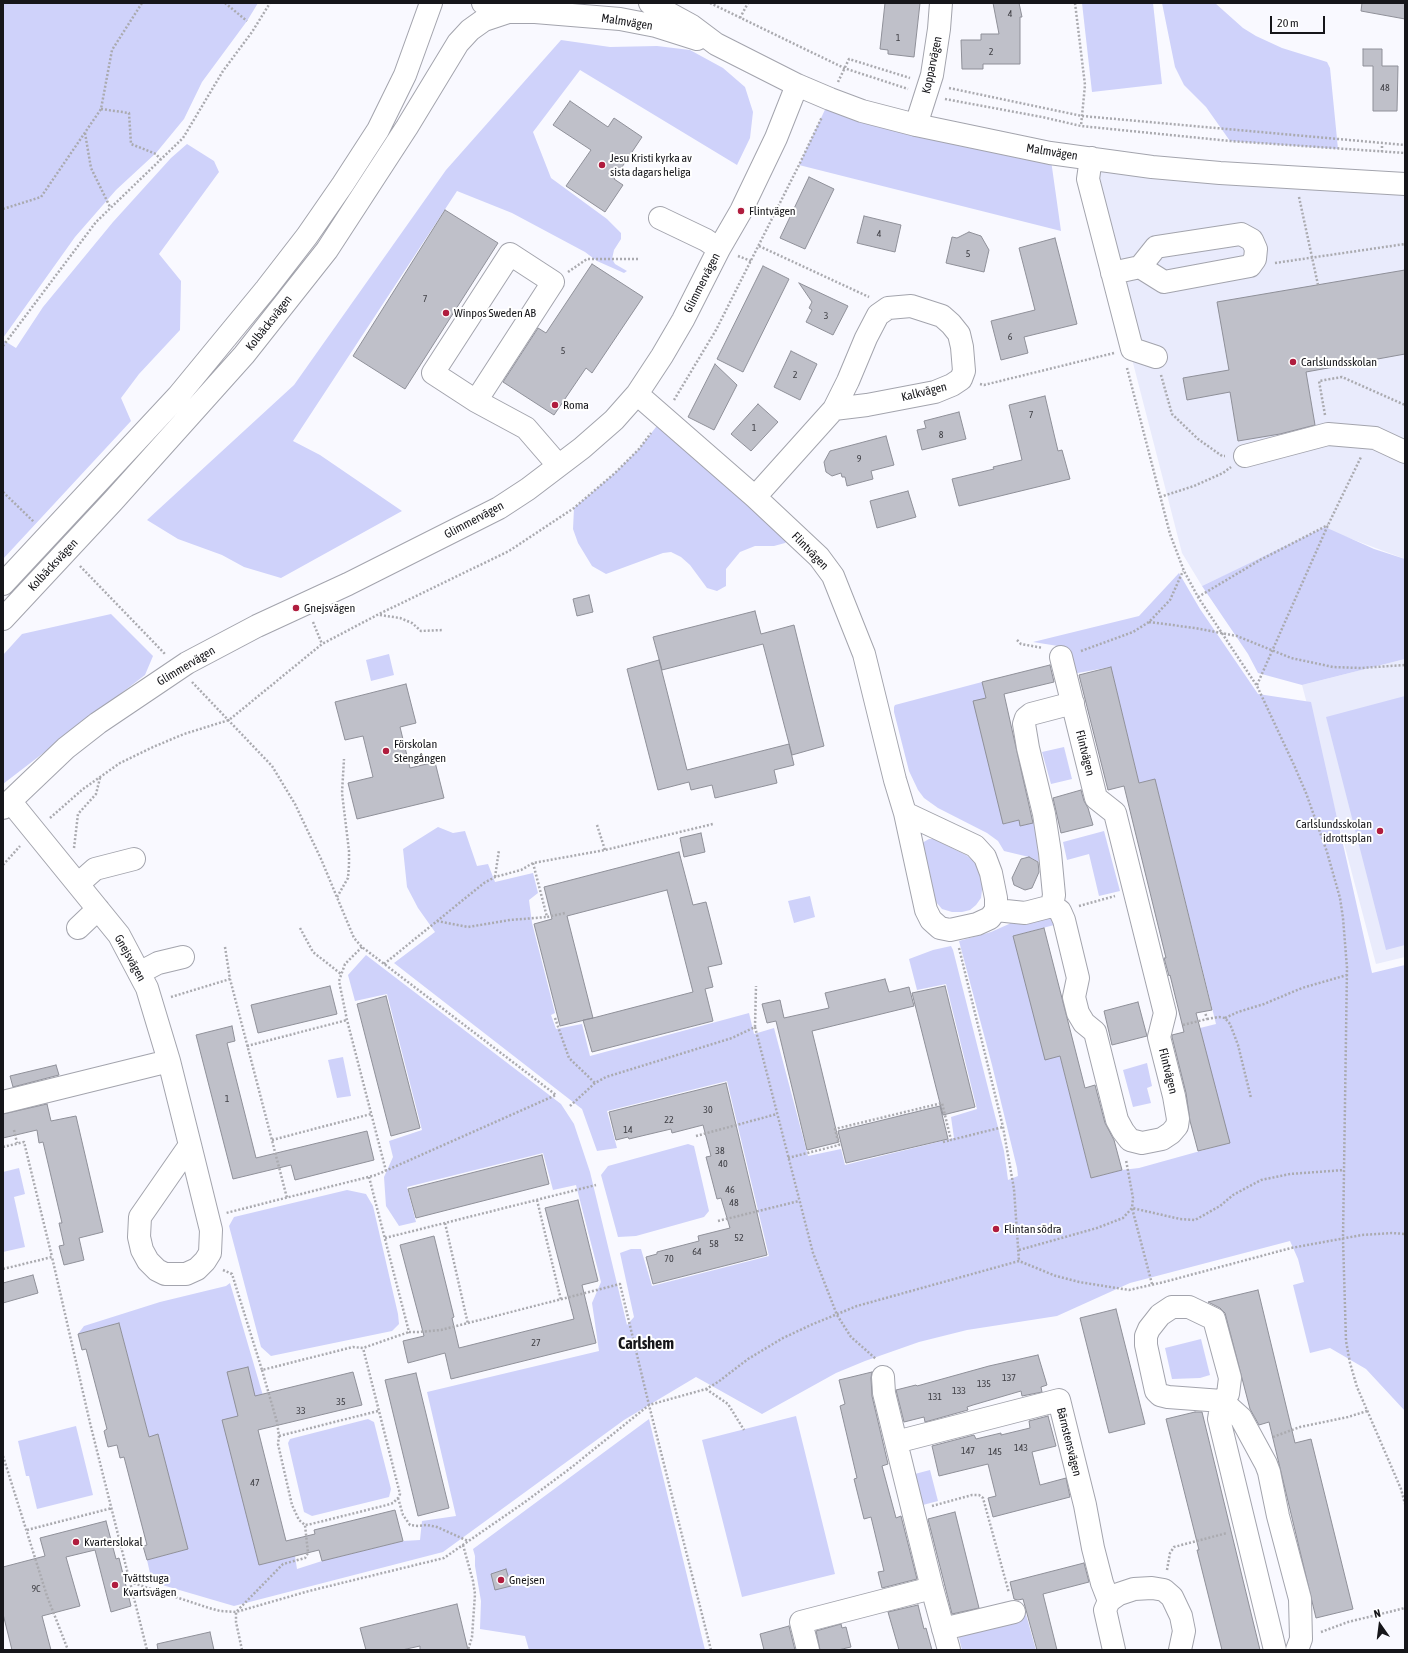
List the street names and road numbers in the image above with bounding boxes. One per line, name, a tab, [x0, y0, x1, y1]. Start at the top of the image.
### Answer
street label: Malmvägen	[600, 11, 654, 33]
street label: Kopparvägen	[919, 35, 945, 95]
street label: Malmvägen	[1025, 141, 1079, 163]
street label: Glimmervägen	[681, 251, 723, 315]
street label: Kolbäcksvägen	[243, 292, 295, 354]
street label: Kalkvägen	[900, 379, 948, 405]
street label: Glimmervägen	[442, 498, 506, 542]
street label: Flintvägen	[789, 529, 831, 573]
street label: Kolbäcksvägen	[25, 536, 81, 594]
street label: Glimmervägen	[154, 643, 218, 689]
street label: Flintvägen	[1072, 729, 1098, 777]
street label: Gnejsvägen	[111, 932, 149, 984]
street label: Flintvägen	[1155, 1047, 1181, 1095]
street label: Bärnstensvägen	[1054, 1406, 1084, 1478]

